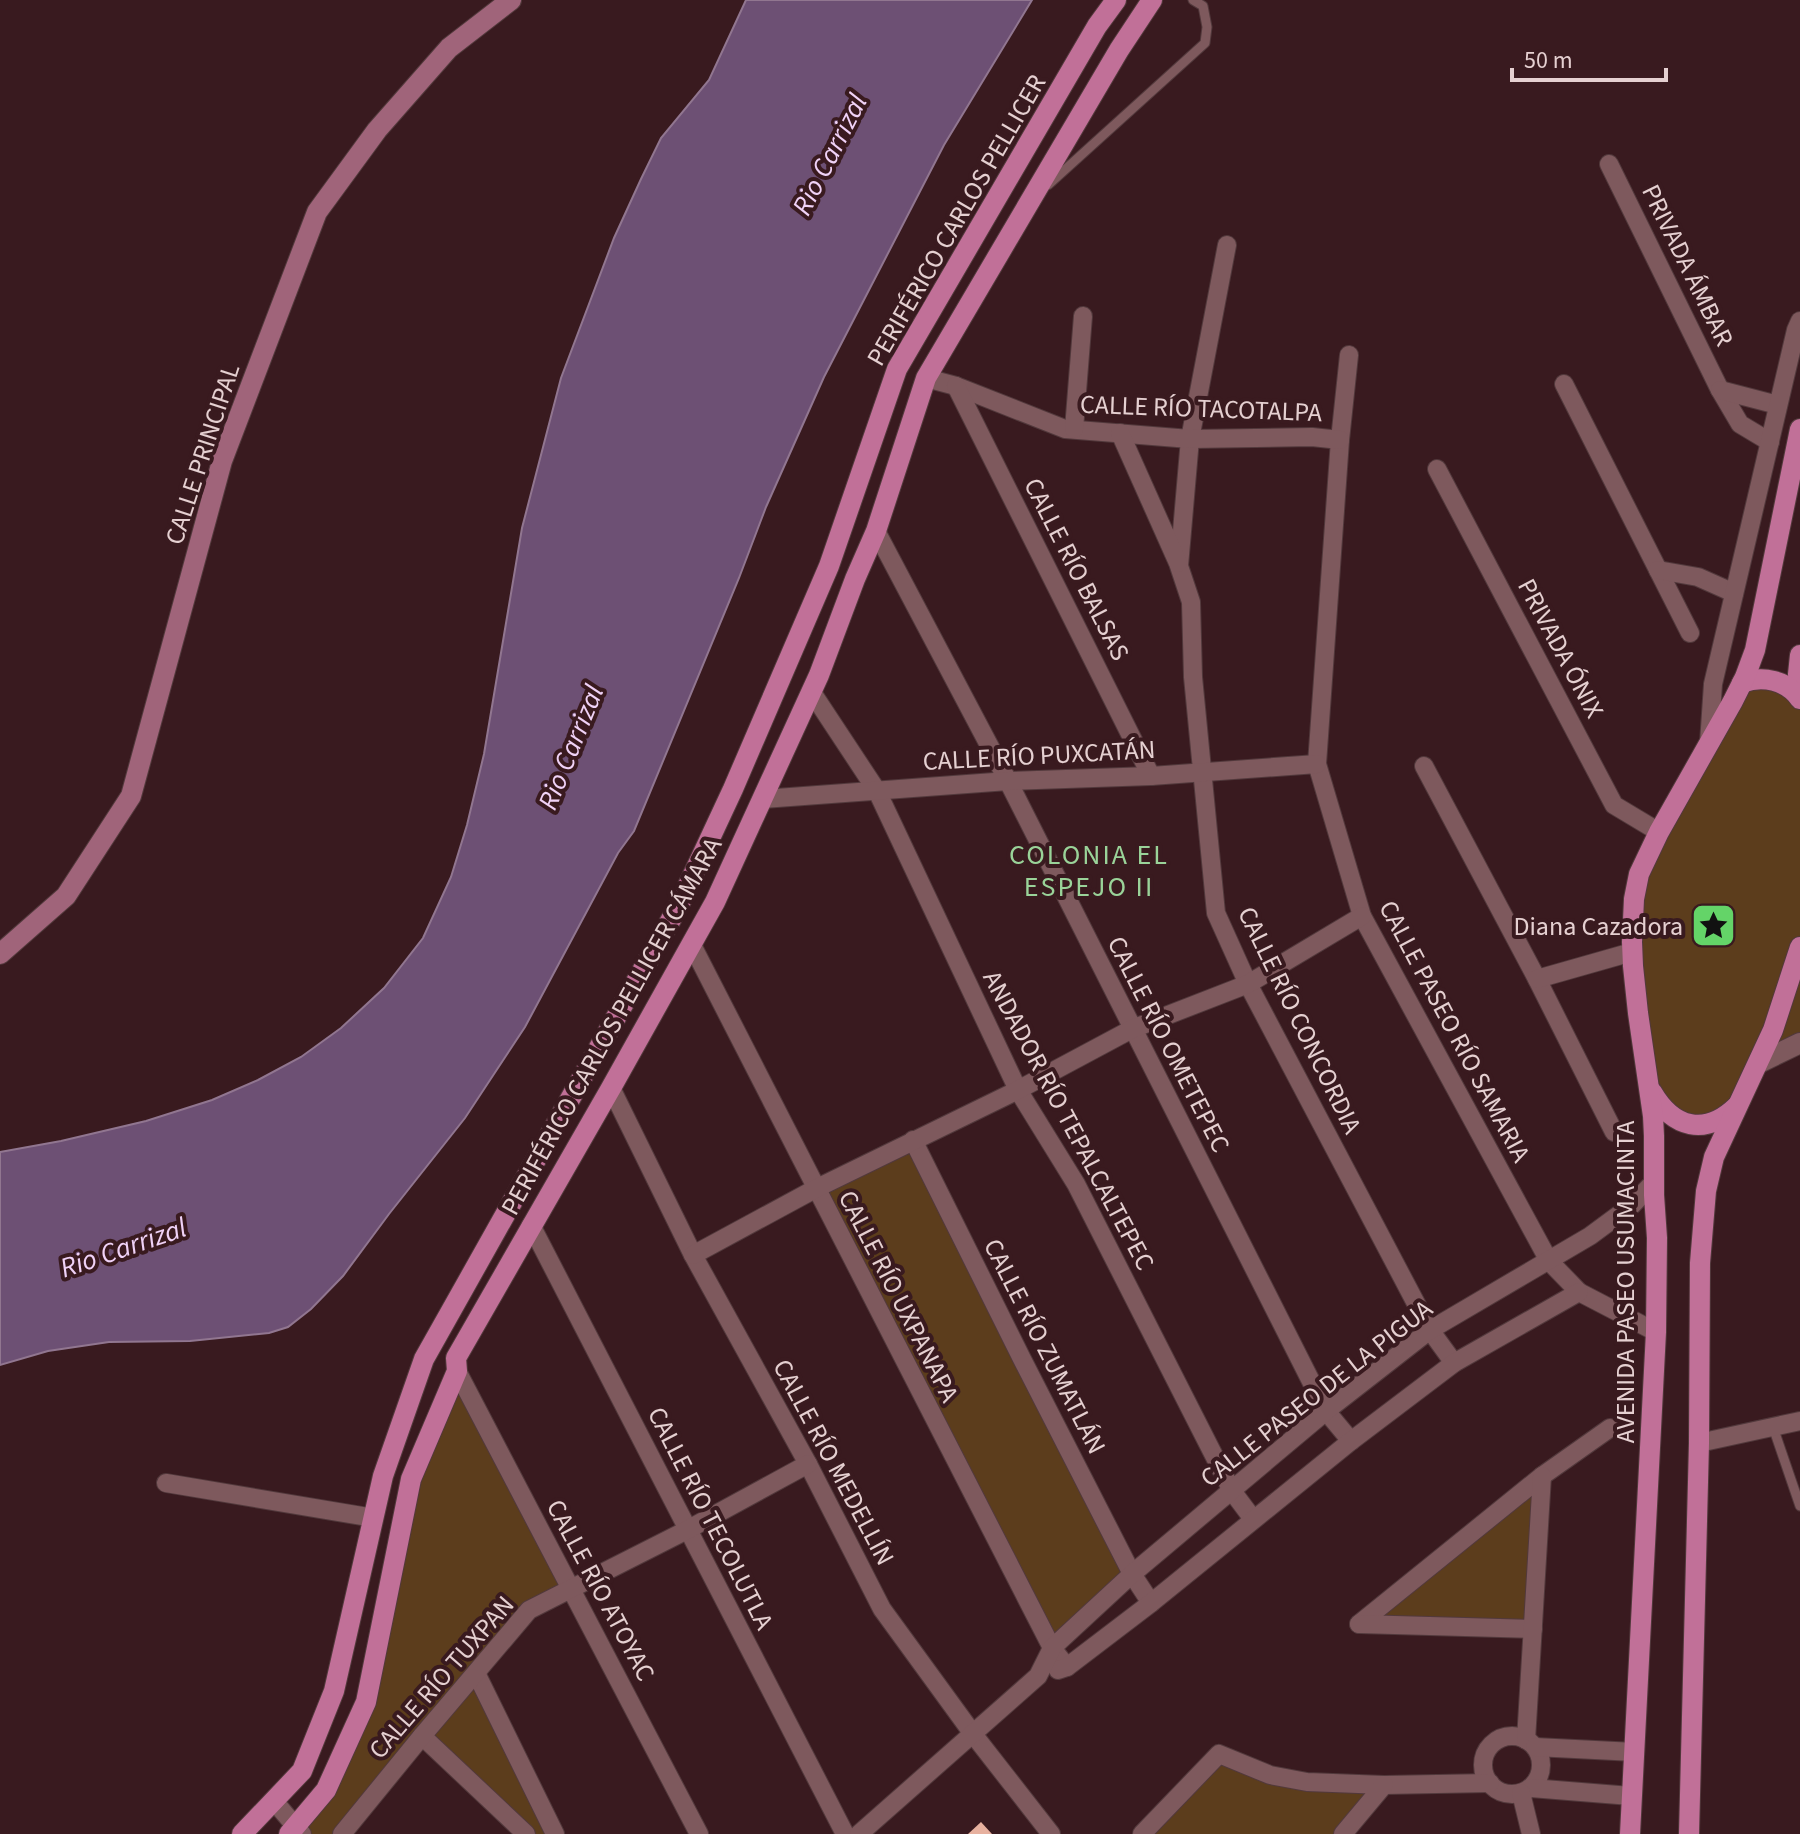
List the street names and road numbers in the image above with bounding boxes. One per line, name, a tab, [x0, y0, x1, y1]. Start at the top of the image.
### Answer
street label: PERIFÉRICO CARLOS PELLICER	[858, 68, 1055, 373]
street label: PRIVADA ÁMBAR	[1632, 178, 1743, 353]
street label: CALLE PRINCIPAL	[156, 359, 249, 549]
street label: CALLE RÍO TACOTALPA	[1079, 386, 1323, 431]
street label: CALLE RÍO BALSAS	[1015, 471, 1139, 667]
street label: PRIVADA ÓNIX	[1508, 572, 1613, 724]
street label: CALLE RÍO PUXCATÁN	[922, 731, 1156, 780]
street label: PERIFÉRICO CARLOS PELLICER CÁMARA	[492, 830, 731, 1222]
street label: CALLE PASEO RÍO SAMARIA	[1370, 894, 1540, 1169]
street label: CALLE RÍO CONCORDIA	[1228, 900, 1371, 1141]
street label: CALLE RÍO OMETEPEC	[1098, 930, 1239, 1159]
street label: ANDADOR RÍO TEPALCALTEPEC	[974, 964, 1163, 1277]
street label: AVENIDA PASEO USUMACINTA	[1607, 1120, 1644, 1443]
street label: CALLE RÍO UXPANAPA	[829, 1184, 968, 1409]
street label: CALLE RÍO ZUMATLÁN	[974, 1232, 1115, 1460]
street label: CALLE PASEO DE LA PIGUA	[1192, 1290, 1441, 1496]
street label: CALLE RÍO MEDELLÍN	[764, 1353, 904, 1572]
street label: CALLE RÍO TECOLUTLA	[638, 1400, 783, 1637]
street label: CALLE RÍO ATOYAC	[537, 1493, 664, 1688]
street label: CALLE RÍO TUXPAN	[360, 1588, 523, 1767]

